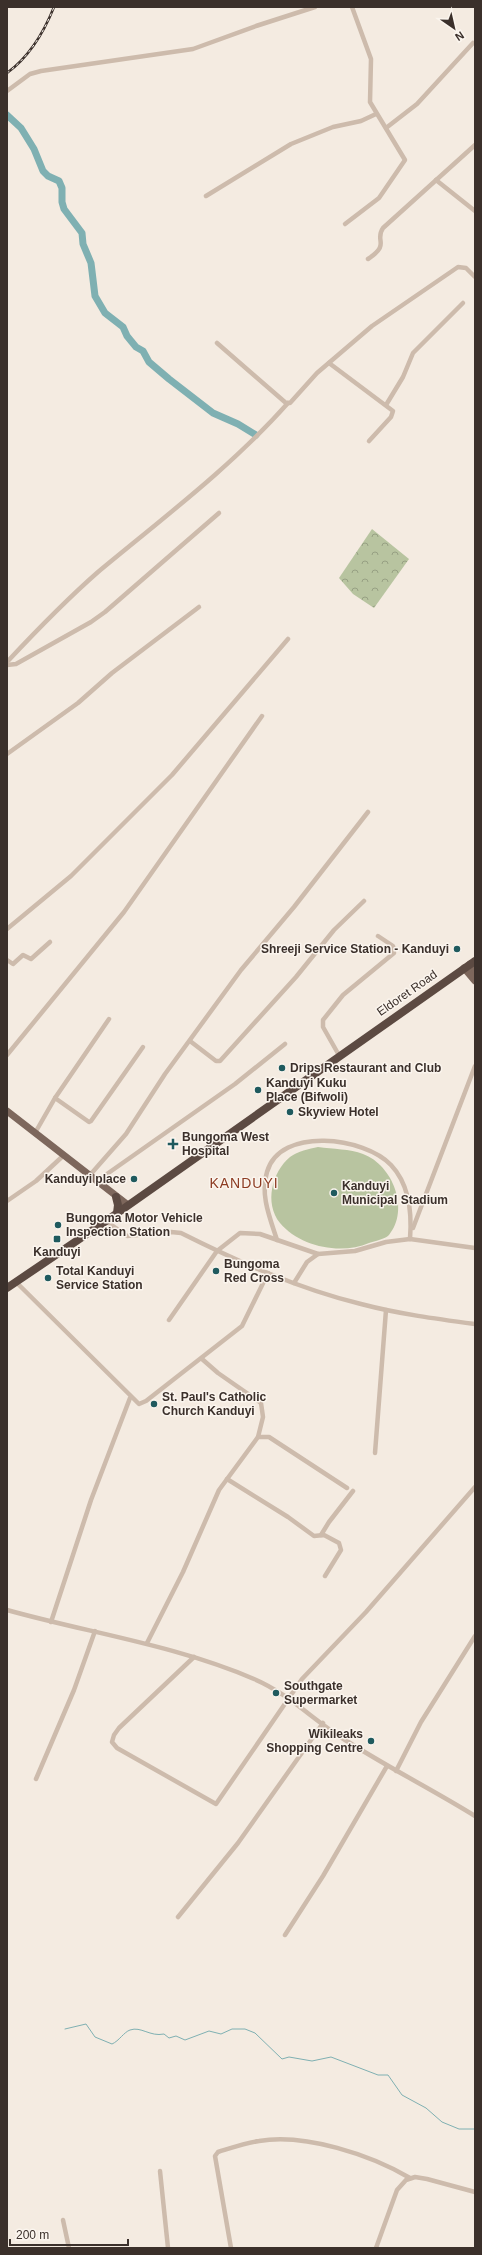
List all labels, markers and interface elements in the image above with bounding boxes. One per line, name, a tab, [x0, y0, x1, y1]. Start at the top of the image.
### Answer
north arrow	[434, 8, 474, 48]
text: N	[453, 29, 466, 44]
place label: Shreeji Service Station - Kanduyi	[261, 942, 449, 956]
marker: Shreeji Service Station - Kanduyi	[452, 944, 462, 954]
street label: Eldoret Road	[374, 967, 440, 1019]
place label: Drips Restaurant and Club	[290, 1061, 441, 1075]
marker: Drips Restaurant and Club	[277, 1063, 287, 1073]
place label: Kanduyi Kuku Place (Bifwoli)	[266, 1076, 348, 1104]
marker: Kanduyi Kuku Place (Bifwoli)	[253, 1085, 263, 1095]
place label: Skyview Hotel	[298, 1105, 379, 1119]
marker: Skyview Hotel	[285, 1107, 295, 1117]
place label: Bungoma West Hospital	[182, 1130, 269, 1158]
marker: Bungoma West Hospital	[167, 1138, 179, 1150]
place label: Kanduyi place	[45, 1172, 126, 1186]
marker: Kanduyi place	[129, 1174, 139, 1184]
district label: KANDUYI	[209, 1175, 279, 1191]
place label: Kanduyi Municipal Stadium	[342, 1179, 448, 1207]
marker: Kanduyi Municipal Stadium	[329, 1188, 339, 1198]
place label: Bungoma Motor Vehicle Inspection Station	[66, 1211, 203, 1239]
marker: Bungoma Motor Vehicle Inspection Station	[53, 1220, 63, 1230]
marker: Kanduyi	[52, 1234, 62, 1244]
place label: Kanduyi	[33, 1245, 81, 1259]
place label: Bungoma Red Cross	[224, 1257, 284, 1285]
place label: Total Kanduyi Service Station	[56, 1264, 143, 1292]
marker: Bungoma Red Cross	[211, 1266, 221, 1276]
marker: Total Kanduyi Service Station	[43, 1273, 53, 1283]
place label: St. Paul's Catholic Church Kanduyi	[162, 1390, 267, 1418]
marker: St. Paul's Catholic Church Kanduyi	[149, 1399, 159, 1409]
place label: Southgate Supermarket	[284, 1679, 357, 1707]
marker: Southgate Supermarket	[271, 1688, 281, 1698]
place label: Wikileaks Shopping Centre	[266, 1727, 363, 1755]
marker: Wikileaks Shopping Centre	[366, 1736, 376, 1746]
scale bar	[10, 2221, 128, 2247]
text: 200 m	[16, 2228, 49, 2242]

